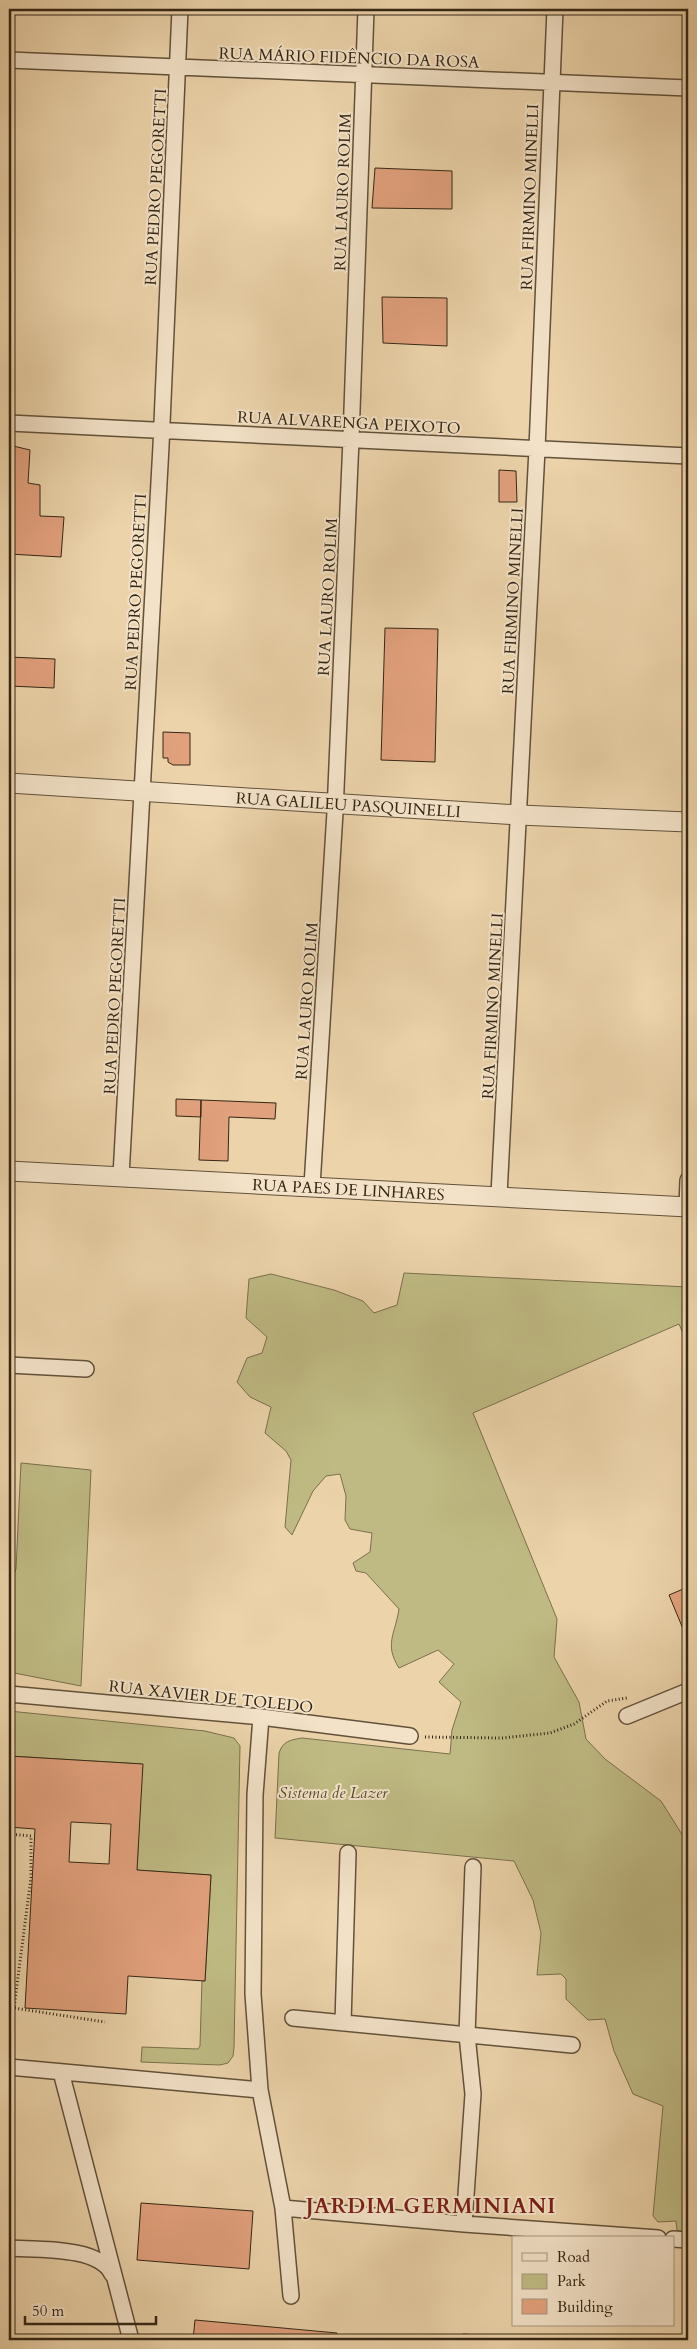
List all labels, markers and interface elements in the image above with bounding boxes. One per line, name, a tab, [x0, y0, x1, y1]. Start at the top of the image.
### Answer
street label: RUA MÁRIO FIDÊNCIO DA ROSA	[218, 42, 480, 74]
street label: RUA PEDRO PEGORETTI	[140, 88, 172, 286]
street label: RUA FIRMINO MINELLI	[516, 103, 544, 291]
street label: RUA LAURO ROLIM	[329, 113, 357, 272]
street label: RUA ALVARENGA PEIXOTO	[237, 406, 461, 440]
street label: RUA PEDRO PEGORETTI	[120, 493, 152, 691]
street label: RUA FIRMINO MINELLI	[497, 507, 529, 695]
street label: RUA LAURO ROLIM	[313, 517, 343, 677]
street label: RUA GALILEU PASQUINELLI	[235, 787, 462, 823]
street label: RUA PEDRO PEGORETTI	[99, 897, 131, 1095]
street label: RUA FIRMINO MINELLI	[477, 912, 509, 1100]
street label: RUA LAURO ROLIM	[291, 921, 323, 1081]
street label: RUA PAES DE LINHARES	[252, 1174, 445, 1206]
street label: RUA XAVIER DE TOLEDO	[108, 1675, 314, 1719]
park label: Sistema de Lazer	[279, 1782, 388, 1804]
district label: JARDIM GERMINIANI	[303, 2192, 556, 2221]
legend	[512, 2236, 674, 2326]
text: Road	[557, 2247, 590, 2267]
text: Park	[557, 2271, 586, 2291]
scale bar	[25, 2294, 156, 2326]
text: Building	[557, 2297, 613, 2317]
text: 50 m	[32, 2301, 64, 2321]

